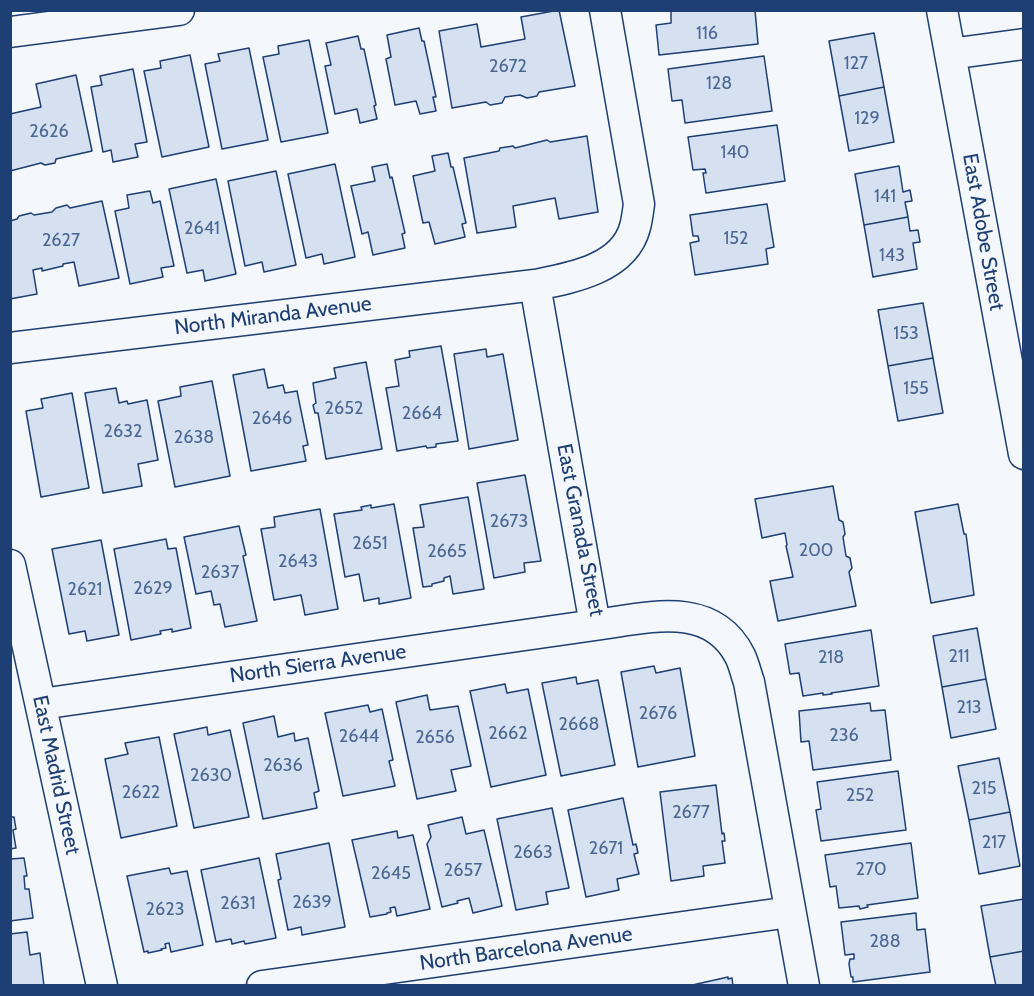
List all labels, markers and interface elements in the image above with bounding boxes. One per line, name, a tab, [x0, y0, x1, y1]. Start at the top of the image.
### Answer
house number: 116	[696, 23, 718, 45]
house number: 127	[844, 53, 868, 75]
house number: 2672	[489, 56, 527, 78]
house number: 128	[706, 73, 732, 95]
house number: 129	[854, 108, 880, 130]
house number: 2626	[29, 121, 69, 143]
house number: 140	[721, 142, 749, 164]
street label: East Adobe Street	[957, 151, 1009, 313]
house number: 141	[874, 186, 896, 208]
house number: 2641	[184, 218, 220, 240]
house number: 152	[723, 228, 749, 250]
house number: 2627	[42, 230, 80, 252]
house number: 143	[879, 245, 905, 267]
street label: North Miranda Avenue	[173, 291, 373, 341]
house number: 153	[893, 323, 919, 345]
house number: 155	[903, 378, 929, 400]
house number: 2652	[325, 398, 363, 420]
house number: 2664	[402, 403, 442, 425]
house number: 2646	[252, 408, 292, 430]
house number: 2632	[104, 421, 142, 443]
house number: 2638	[174, 427, 214, 449]
street label: East Granada Street	[551, 442, 609, 618]
house number: 2673	[490, 511, 528, 533]
house number: 2651	[352, 533, 388, 555]
house number: 200	[799, 540, 833, 562]
house number: 2665	[427, 541, 467, 563]
house number: 2643	[278, 551, 318, 573]
house number: 2637	[201, 562, 239, 584]
house number: 2629	[133, 578, 173, 600]
house number: 2621	[68, 579, 102, 601]
street label: North Sierra Avenue	[228, 639, 408, 689]
house number: 211	[948, 646, 970, 668]
house number: 218	[818, 647, 844, 669]
street label: East Madrid Street	[27, 693, 85, 857]
house number: 213	[956, 697, 982, 719]
house number: 2676	[639, 703, 677, 725]
house number: 2668	[559, 714, 599, 736]
house number: 2662	[488, 723, 528, 745]
house number: 236	[829, 725, 859, 747]
house number: 2644	[339, 726, 379, 748]
house number: 2656	[415, 727, 455, 749]
house number: 2636	[263, 755, 303, 777]
house number: 2630	[190, 765, 232, 787]
house number: 215	[971, 778, 997, 800]
house number: 2622	[122, 782, 160, 804]
house number: 252	[846, 785, 874, 807]
house number: 2677	[672, 802, 710, 824]
house number: 217	[982, 832, 1006, 854]
house number: 2671	[589, 838, 623, 860]
house number: 2663	[513, 842, 553, 864]
house number: 270	[856, 859, 886, 881]
house number: 2657	[444, 860, 482, 882]
house number: 2645	[371, 863, 411, 885]
house number: 2639	[292, 892, 332, 914]
house number: 2631	[220, 893, 256, 915]
house number: 2623	[146, 899, 184, 921]
street label: North Barcelona Avenue	[418, 922, 634, 976]
house number: 288	[869, 931, 901, 953]

